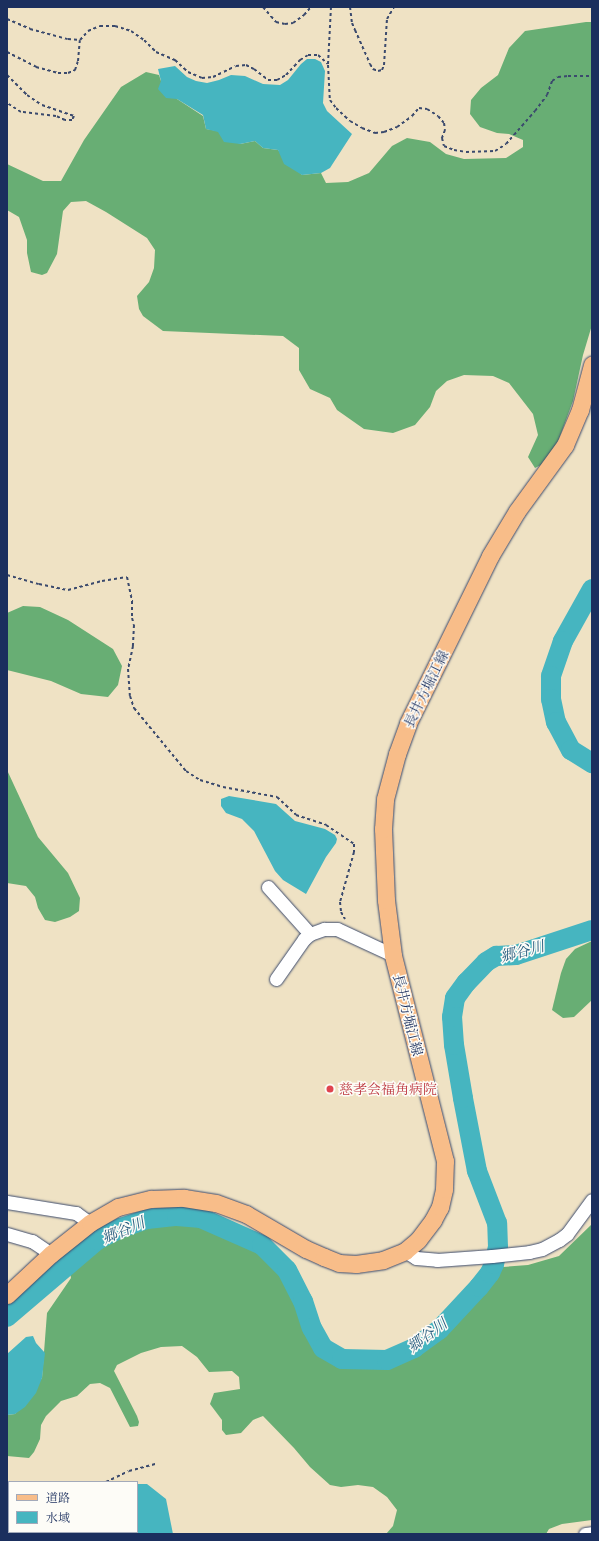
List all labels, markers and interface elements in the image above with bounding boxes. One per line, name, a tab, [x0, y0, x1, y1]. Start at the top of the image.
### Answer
street label: 長井方堀江線	[400, 648, 452, 730]
water label: 郷谷川	[498, 936, 546, 966]
street label: 長井方堀江線	[390, 972, 426, 1058]
place label: 慈孝会福角病院	[339, 1081, 437, 1097]
marker: 慈孝会福角病院	[324, 1083, 336, 1095]
water label: 郷谷川	[99, 1213, 147, 1247]
water label: 郷谷川	[404, 1314, 450, 1356]
legend	[8, 1481, 138, 1533]
text: 道路	[46, 1490, 70, 1506]
text: 水域	[46, 1510, 70, 1526]

